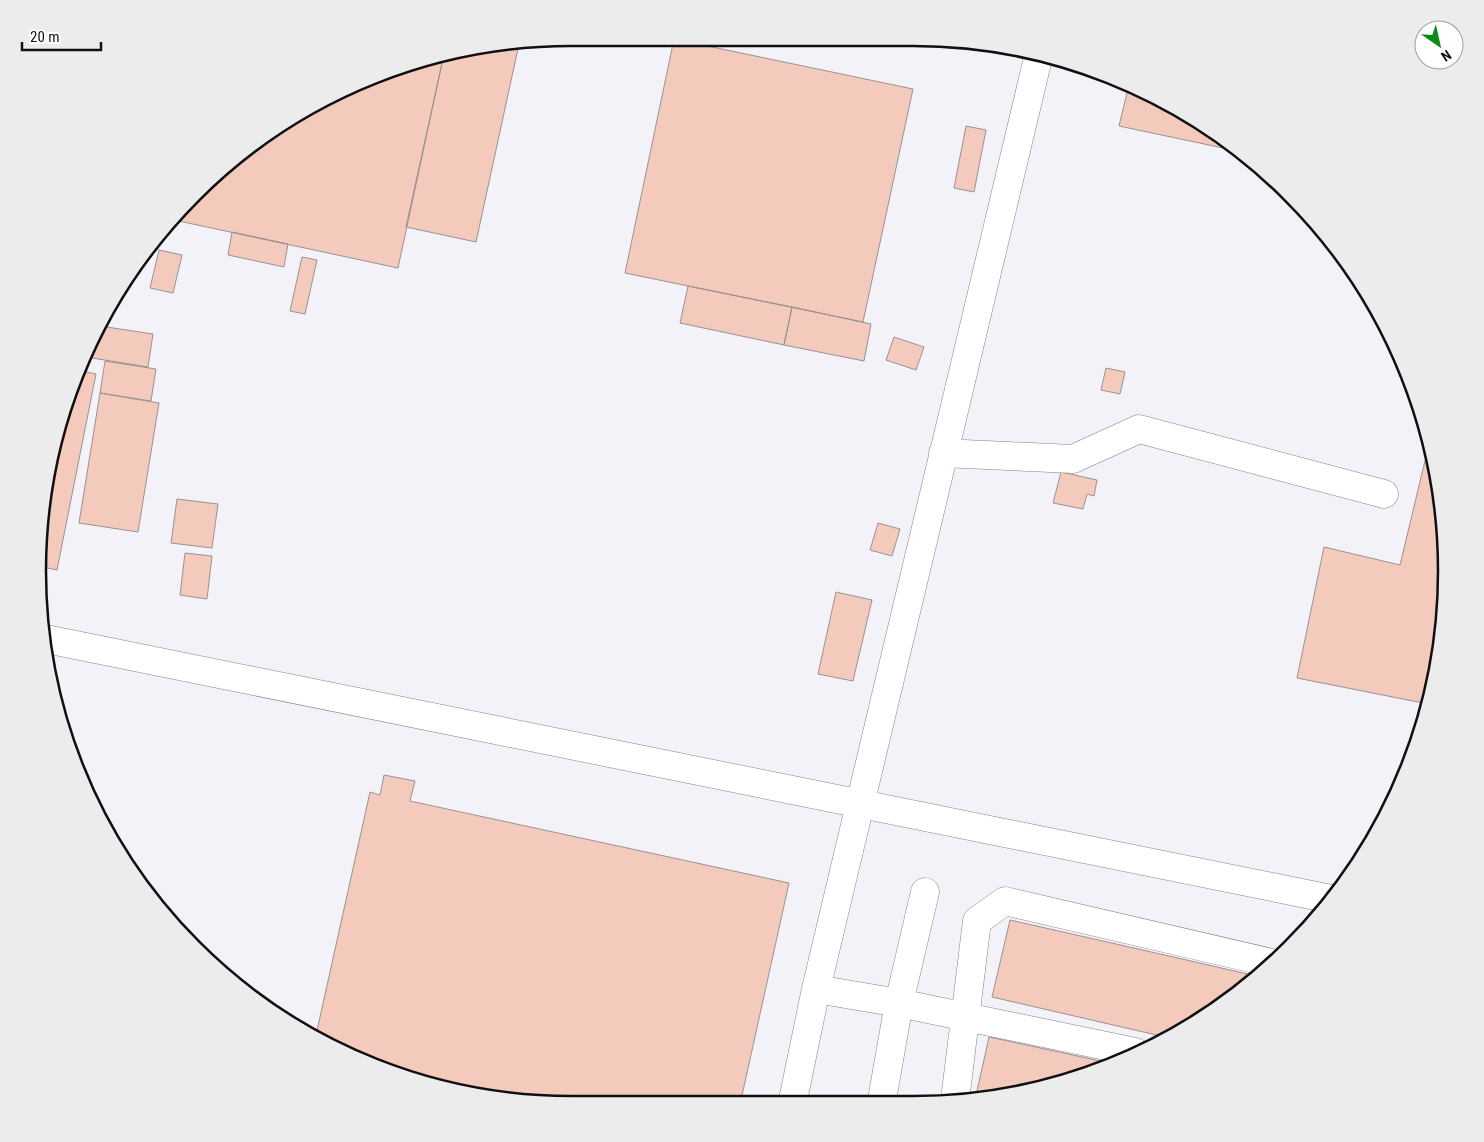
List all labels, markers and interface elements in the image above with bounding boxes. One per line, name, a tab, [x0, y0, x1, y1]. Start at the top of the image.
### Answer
scale bar	[22, 20, 101, 52]
north arrow	[1414, 20, 1464, 70]
text: 20 m	[30, 28, 60, 46]
text: N	[1438, 47, 1454, 65]

